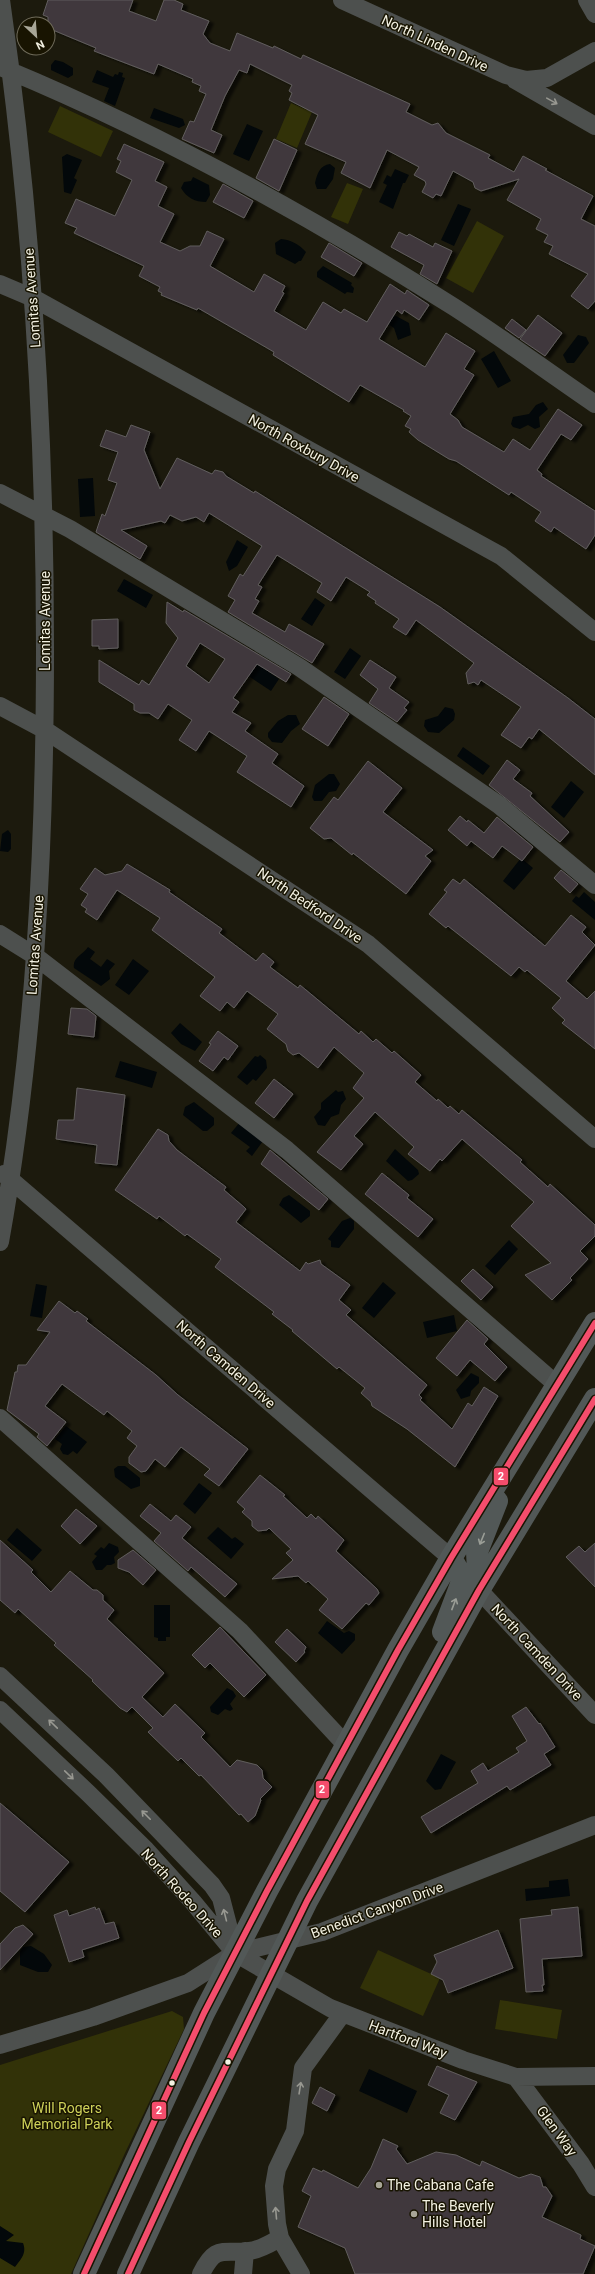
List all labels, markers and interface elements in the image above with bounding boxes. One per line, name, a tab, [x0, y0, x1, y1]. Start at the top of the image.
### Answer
street label: North Linden Drive	[379, 11, 491, 75]
north arrow	[16, 16, 56, 56]
text: N	[34, 37, 47, 52]
one-way arrow	[546, 97, 558, 105]
street label: Lomitas Avenue	[21, 248, 43, 348]
street label: North Roxbury Drive	[246, 411, 362, 485]
street label: Lomitas Avenue	[37, 571, 53, 671]
street label: North Bedford Drive	[254, 864, 366, 946]
street label: Lomitas Avenue	[24, 895, 46, 995]
street label: North Camden Drive	[173, 1317, 279, 1411]
line badge: 2	[493, 1467, 509, 1486]
text: 2	[498, 1470, 504, 1483]
one-way arrow	[478, 1533, 486, 1545]
one-way arrow	[450, 1599, 458, 1611]
street label: North Camden Drive	[488, 1601, 586, 1703]
one-way arrow	[48, 1719, 58, 1729]
one-way arrow	[64, 1770, 74, 1779]
line badge: 2	[315, 1780, 330, 1799]
text: 2	[319, 1783, 325, 1796]
one-way arrow	[141, 1810, 151, 1820]
street label: North Rodeo Drive	[138, 1845, 226, 1941]
street label: Benedict Canyon Drive	[309, 1879, 445, 1941]
one-way arrow	[221, 1909, 229, 1922]
street label: Hartford Way	[367, 2017, 450, 2061]
unlabelled marker	[223, 2057, 233, 2067]
unlabelled marker	[167, 2078, 177, 2088]
one-way arrow	[296, 2082, 304, 2095]
park label: Will Rogers Memorial Park	[22, 2100, 113, 2132]
line badge: 2	[151, 2101, 167, 2120]
street label: Glen Way	[534, 2103, 581, 2159]
text: 2	[156, 2104, 162, 2117]
place label: The Cabana Cafe	[387, 2177, 494, 2193]
marker: The Cabana Cafe	[374, 2180, 384, 2190]
place label: The Beverly Hills Hotel	[422, 2198, 494, 2230]
one-way arrow	[272, 2207, 279, 2220]
marker: The Beverly Hills Hotel	[409, 2209, 419, 2219]

